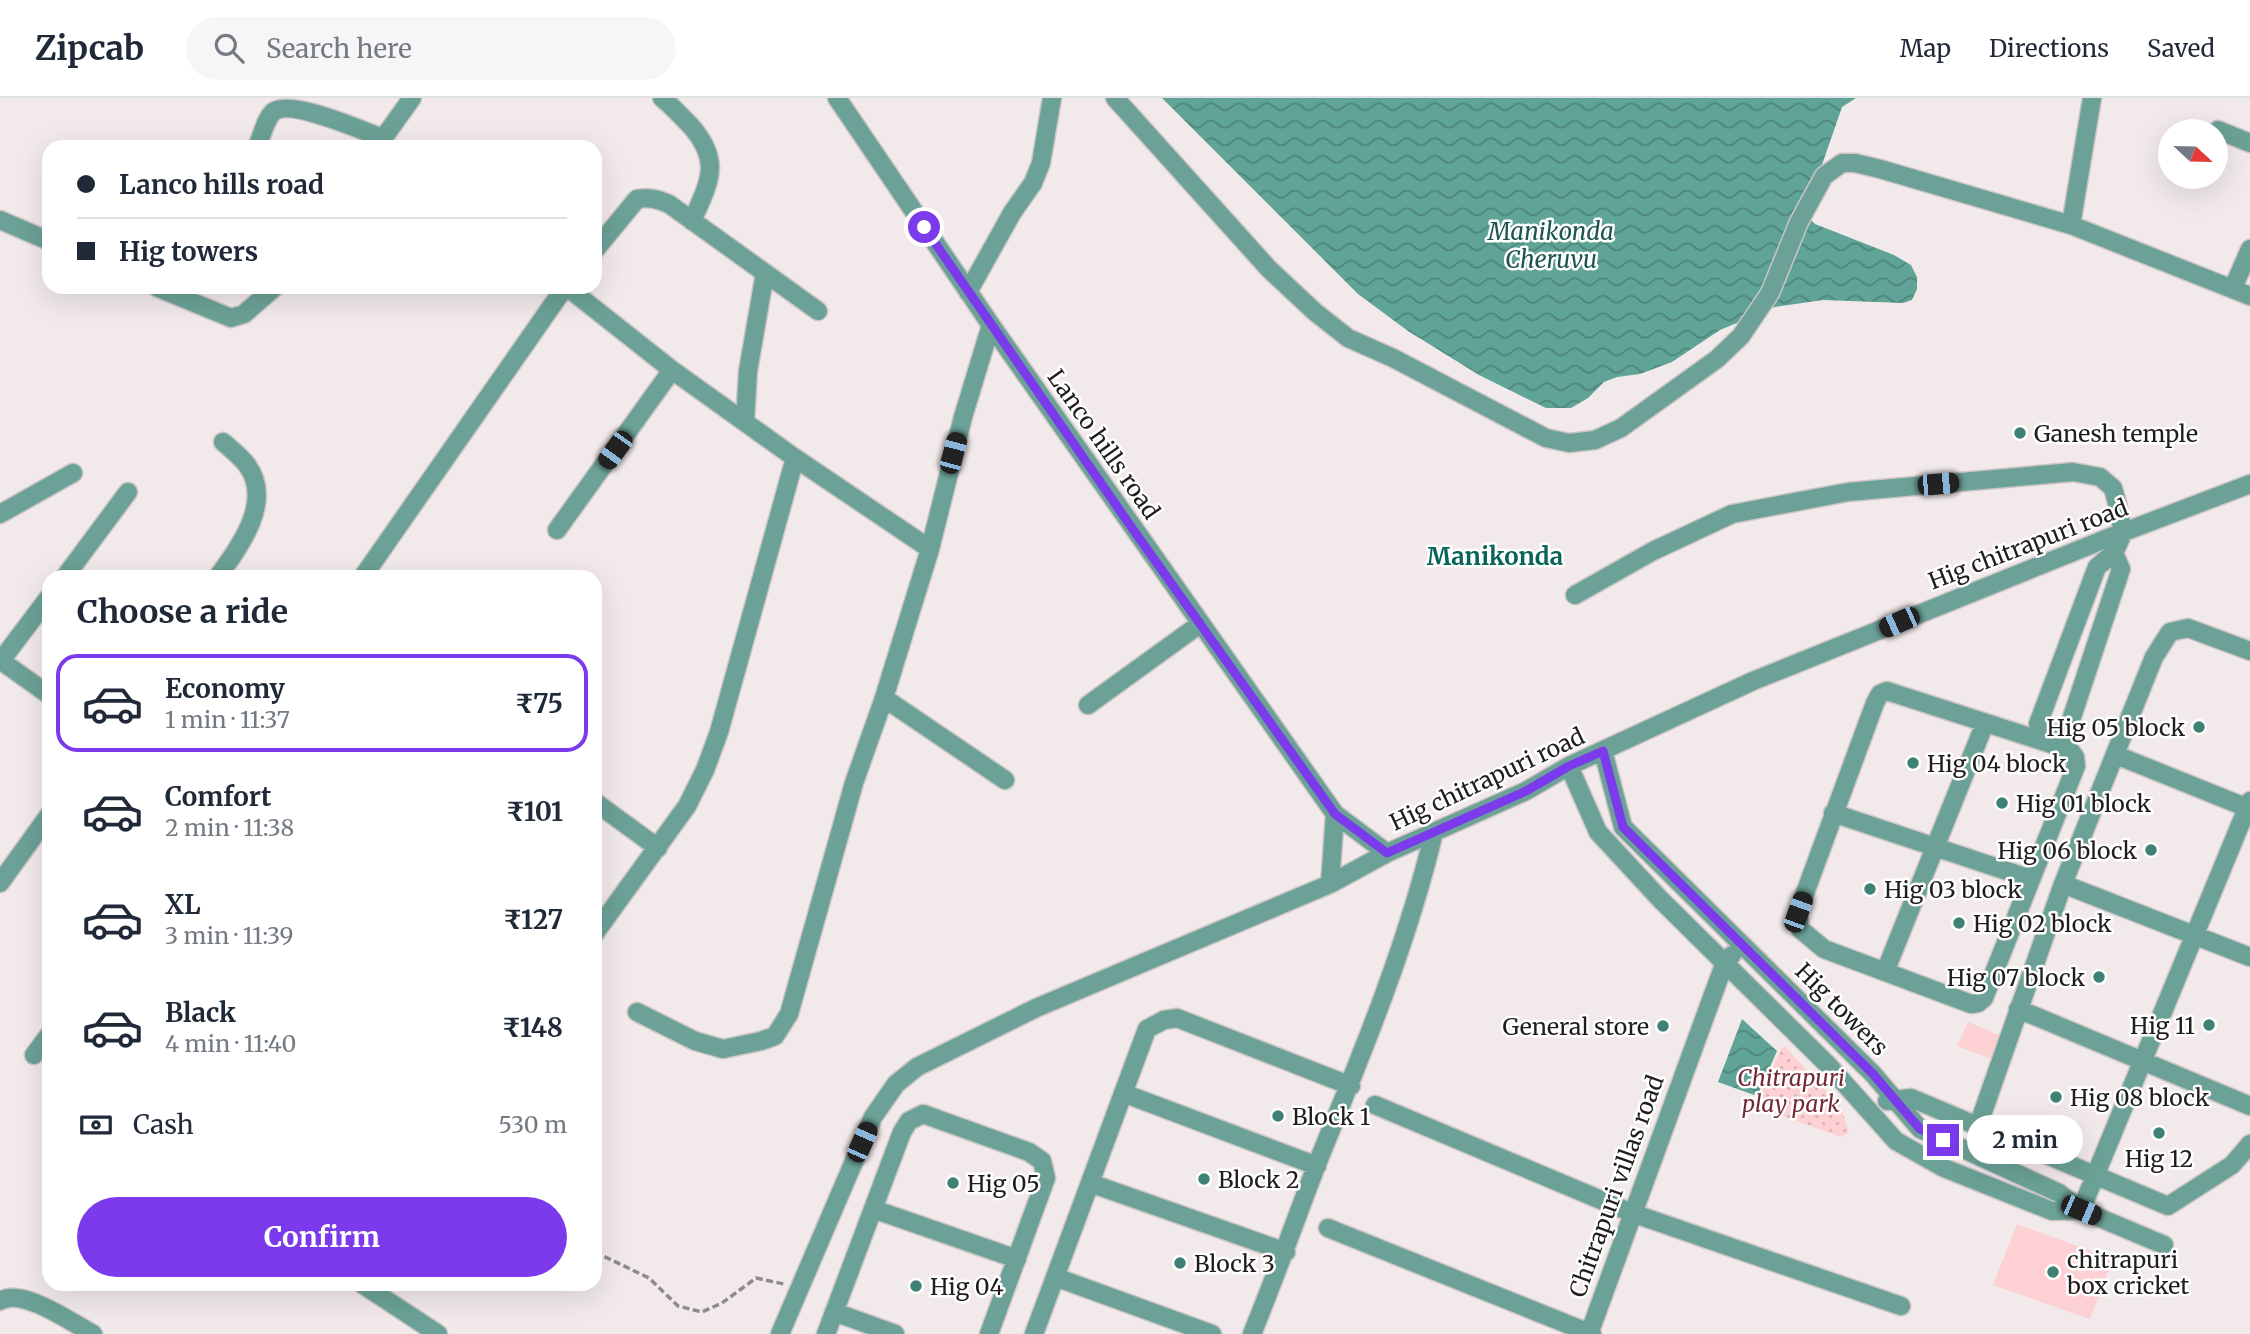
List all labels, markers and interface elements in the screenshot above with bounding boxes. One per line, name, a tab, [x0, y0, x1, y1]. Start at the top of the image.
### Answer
search box	[186, 17, 676, 80]
text: Zipcab	[35, 28, 144, 69]
icon: search	[210, 29, 248, 67]
text: Search here	[266, 32, 412, 65]
text: Map	[1900, 33, 1951, 64]
text: Directions	[1989, 33, 2109, 64]
text: Saved	[2147, 33, 2215, 64]
north arrow	[2158, 119, 2228, 189]
map controls	[2158, 119, 2228, 189]
text: Lanco hills road	[119, 168, 324, 201]
route start	[908, 211, 940, 243]
water label: Manikonda Cheruvu	[1487, 216, 1614, 275]
text: Hig towers	[119, 235, 258, 268]
street label: Lanco hills road	[1042, 364, 1166, 525]
place label: Ganesh temple	[2034, 419, 2198, 448]
marker: Ganesh temple	[2012, 425, 2028, 441]
car	[595, 427, 636, 473]
car	[938, 430, 969, 476]
car	[1917, 472, 1960, 496]
street label: Hig chitrapuri road	[1924, 493, 2132, 595]
district label: Manikonda	[1427, 541, 1563, 572]
text: Choose a ride	[77, 592, 288, 632]
car	[1876, 604, 1923, 640]
icon: car	[81, 672, 144, 735]
text: Economy	[165, 672, 285, 705]
text: ₹75	[515, 687, 563, 720]
text: 1 min · 11:37	[165, 705, 290, 734]
place label: Hig 05 block	[2046, 713, 2185, 742]
marker: Hig 05 block	[2191, 719, 2207, 735]
street label: Hig chitrapuri road	[1385, 721, 1589, 837]
place label: Hig 04 block	[1927, 749, 2067, 778]
marker: Hig 04 block	[1905, 755, 1921, 771]
icon: car	[81, 780, 144, 843]
text: Comfort	[165, 780, 271, 813]
place label: Hig 01 block	[2016, 789, 2152, 818]
text: ₹101	[506, 795, 563, 828]
marker: Hig 01 block	[1994, 795, 2010, 811]
text: 2 min · 11:38	[165, 813, 294, 842]
place label: Hig 06 block	[1997, 836, 2137, 865]
marker: Hig 06 block	[2143, 842, 2159, 858]
place label: Hig 03 block	[1884, 875, 2022, 904]
marker: Hig 03 block	[1862, 881, 1878, 897]
icon: car	[81, 888, 144, 951]
text: XL	[165, 888, 201, 921]
car	[1781, 889, 1816, 935]
text: ₹127	[503, 903, 563, 936]
place label: Hig 02 block	[1973, 909, 2112, 938]
marker: Hig 02 block	[1951, 915, 1967, 931]
text: 3 min · 11:39	[165, 921, 294, 950]
street label: Hig towers	[1790, 957, 1894, 1061]
place label: Hig 07 block	[1947, 963, 2085, 992]
marker: Hig 07 block	[2091, 969, 2107, 985]
icon: car	[81, 996, 144, 1059]
text: Black	[165, 996, 236, 1029]
text: ₹148	[502, 1011, 563, 1044]
place label: Hig 11	[2130, 1011, 2195, 1040]
place label: General store	[1502, 1012, 1649, 1041]
marker: Hig 11	[2201, 1017, 2217, 1033]
marker: General store	[1655, 1018, 1671, 1034]
text: 4 min · 11:40	[165, 1029, 296, 1058]
park label: Chitrapuri play park	[1737, 1063, 1845, 1118]
street label: Chitrapuri villas road	[1562, 1071, 1670, 1301]
place label: Hig 08 block	[2070, 1083, 2210, 1112]
marker: Hig 08 block	[2048, 1089, 2064, 1105]
place label: Block 1	[1292, 1102, 1370, 1131]
icon: cash	[77, 1106, 115, 1144]
text: Cash	[133, 1108, 194, 1141]
marker: Block 1	[1270, 1108, 1286, 1124]
text: 530 m	[499, 1110, 567, 1139]
callout: 2 min	[1968, 1116, 2083, 1164]
car	[844, 1119, 881, 1165]
route end	[1927, 1124, 1959, 1156]
text: 2 min	[1992, 1125, 2058, 1154]
marker: Hig 12	[2151, 1125, 2167, 1141]
place label: Hig 12	[2125, 1144, 2193, 1173]
place label: Block 2	[1218, 1165, 1299, 1194]
place label: Hig 05	[967, 1169, 1040, 1198]
marker: Block 2	[1196, 1171, 1212, 1187]
marker: Hig 05	[945, 1175, 961, 1191]
car	[2058, 1192, 2105, 1228]
button: Confirm	[77, 1197, 567, 1277]
place label: chitrapuri box cricket	[2066, 1245, 2189, 1300]
place label: Block 3	[1194, 1249, 1275, 1278]
marker: Block 3	[1172, 1255, 1188, 1271]
marker: chitrapuri box cricket	[2045, 1264, 2061, 1280]
place label: Hig 04	[930, 1272, 1004, 1301]
marker: Hig 04	[908, 1278, 924, 1294]

